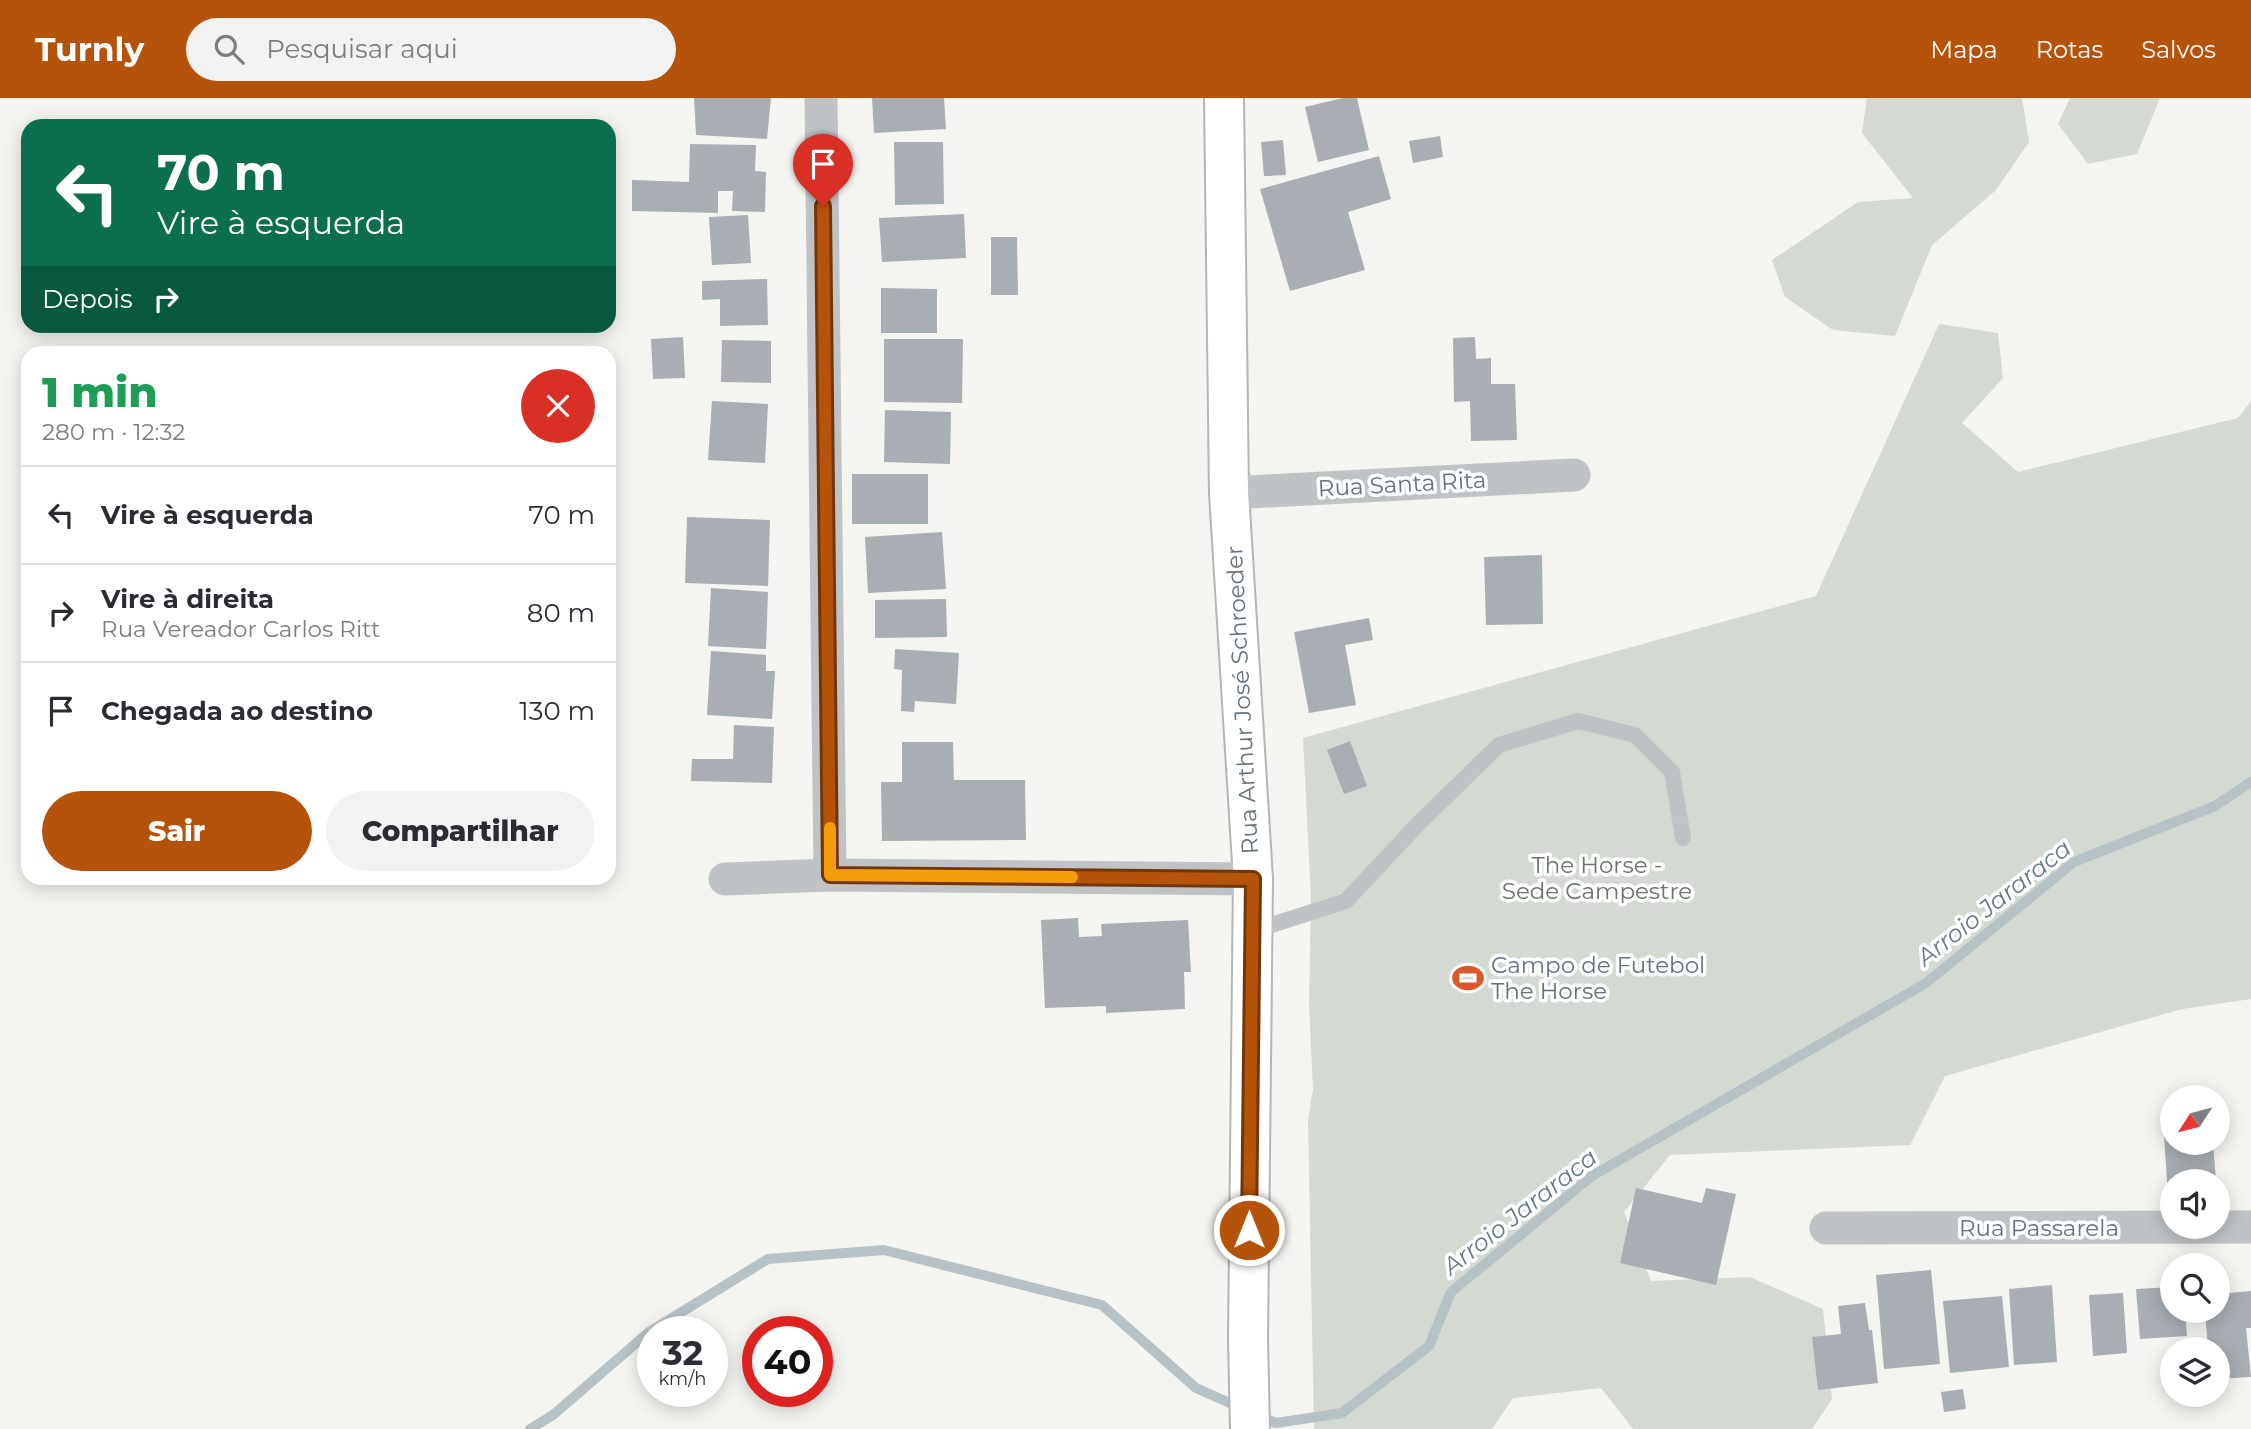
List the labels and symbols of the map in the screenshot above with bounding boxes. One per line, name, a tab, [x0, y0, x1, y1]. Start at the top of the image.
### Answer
pin	[793, 134, 853, 206]
street label: Rua Santa Rita	[1317, 466, 1487, 502]
street label: Rua Arthur José Schroeder	[1220, 545, 1264, 855]
water label: Arroio Jararaca	[1909, 833, 2077, 973]
park label: The Horse - Sede Campestre	[1502, 851, 1692, 905]
place label: Campo de Futebol The Horse	[1491, 951, 1705, 1005]
sports icon: Campo de Futebol The Horse	[1451, 961, 1485, 995]
north arrow	[2160, 1085, 2230, 1155]
water label: Arroio Jararaca	[1435, 1142, 1603, 1282]
position arrow	[1212, 1193, 1286, 1267]
street label: Rua Passarela	[1959, 1214, 2119, 1242]
speed limit sign: 40	[742, 1316, 833, 1407]

